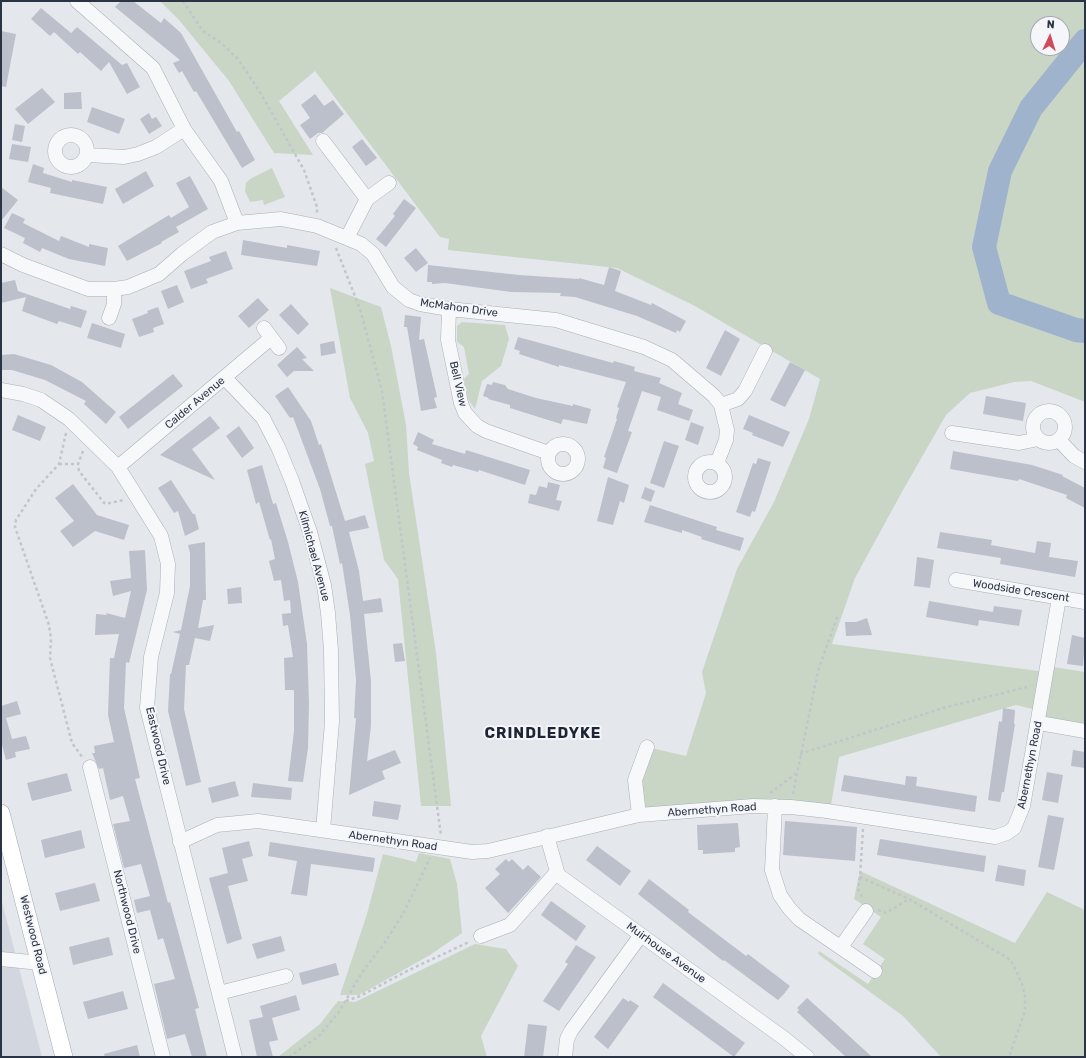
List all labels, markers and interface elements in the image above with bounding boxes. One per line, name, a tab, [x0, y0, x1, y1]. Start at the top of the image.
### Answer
north arrow	[1030, 16, 1070, 56]
text: N	[1046, 18, 1055, 31]
street label: McMahon Drive	[419, 296, 499, 320]
street label: Bell View	[446, 360, 470, 408]
street label: Calder Avenue	[162, 374, 228, 432]
street label: Kilmichael Avenue	[296, 509, 332, 603]
street label: Woodside Crescent	[972, 577, 1070, 605]
street label: Eastwood Drive	[143, 706, 173, 786]
street label: Abernethyn Road	[1015, 720, 1045, 810]
district label: CRINDLEDYKE	[485, 725, 601, 743]
street label: Abernethyn Road	[667, 800, 757, 820]
street label: Abernethyn Road	[348, 828, 438, 854]
street label: Northwood Drive	[110, 869, 144, 955]
street label: Westwood Road	[17, 894, 49, 976]
street label: Muirhouse Avenue	[624, 920, 708, 986]

